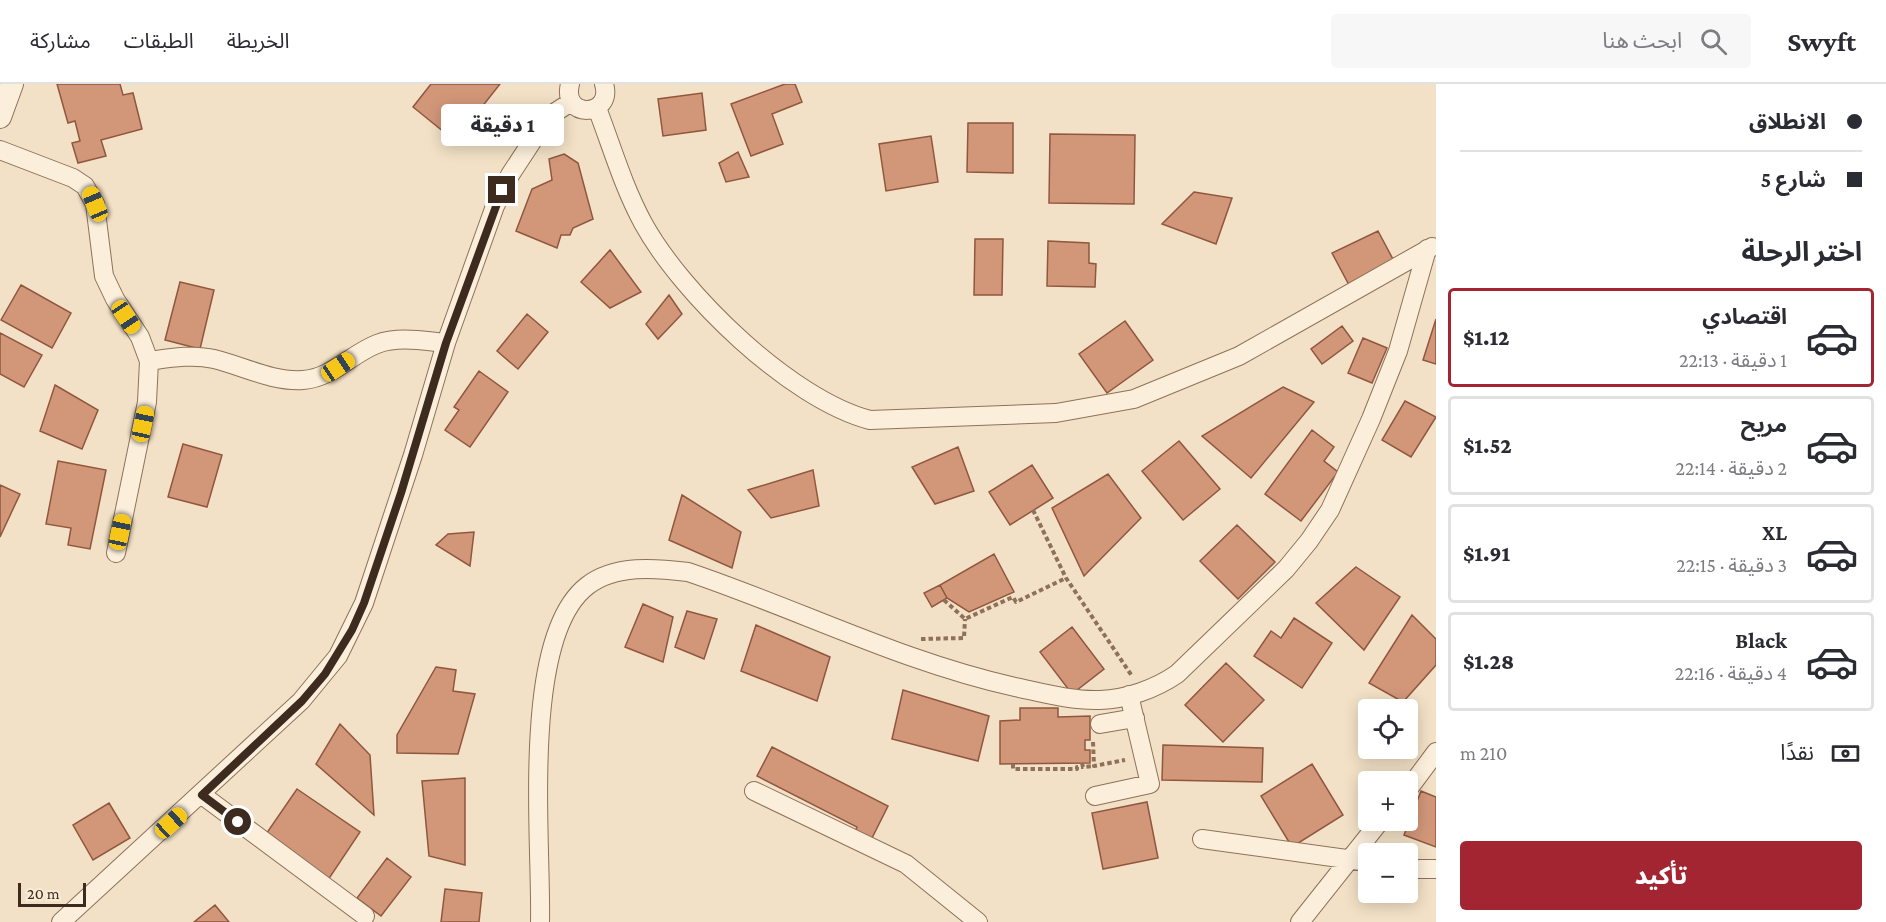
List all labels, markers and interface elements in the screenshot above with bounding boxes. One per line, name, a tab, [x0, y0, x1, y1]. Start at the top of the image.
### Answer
search box	[1331, 14, 1751, 68]
icon: search	[1697, 25, 1730, 58]
text: Swyft	[1787, 26, 1856, 57]
text: ابحث هنا	[1602, 28, 1682, 53]
text: مشاركة	[30, 29, 91, 53]
text: الطبقات	[124, 29, 194, 53]
text: الخريطة	[227, 29, 290, 53]
callout: 1 دقيقة	[440, 103, 564, 145]
text: الانطلاق	[1749, 109, 1826, 134]
text: 1 دقيقة	[471, 114, 534, 136]
text: شارع 5	[1760, 167, 1826, 192]
route end	[488, 176, 515, 203]
car	[80, 184, 110, 224]
text: اختر الرحلة	[1742, 237, 1862, 267]
car	[108, 297, 144, 337]
text: اقتصادي	[1702, 304, 1787, 329]
icon: car	[1805, 311, 1859, 365]
text: $1.12	[1463, 325, 1510, 350]
car	[318, 349, 358, 385]
text: 1 دقيقة · 22:13	[1679, 349, 1787, 371]
car	[130, 405, 156, 443]
text: مريح	[1741, 412, 1787, 437]
icon: car	[1805, 419, 1859, 473]
text: $1.52	[1463, 433, 1512, 458]
text: 2 دقيقة · 22:14	[1675, 457, 1787, 479]
car	[107, 513, 133, 551]
text: XL	[1762, 520, 1787, 545]
icon: car	[1805, 527, 1859, 581]
text: $1.91	[1463, 541, 1510, 566]
text: 3 دقيقة · 22:15	[1676, 554, 1787, 576]
text: Black	[1735, 628, 1787, 653]
icon: car	[1805, 635, 1859, 689]
text: $1.28	[1463, 649, 1514, 674]
text: 4 دقيقة · 22:16	[1675, 662, 1787, 684]
map controls	[1358, 699, 1418, 903]
button: locate	[1358, 699, 1418, 759]
icon: cash	[1829, 737, 1862, 770]
text: نقدًا	[1780, 740, 1814, 765]
text: 210 m	[1460, 742, 1507, 764]
button: +	[1358, 771, 1418, 831]
car	[152, 804, 190, 842]
route start	[224, 808, 251, 835]
button: تأكيد	[1460, 841, 1862, 910]
button: −	[1358, 843, 1418, 903]
scale bar	[18, 880, 86, 908]
text: 20 m	[27, 885, 60, 902]

